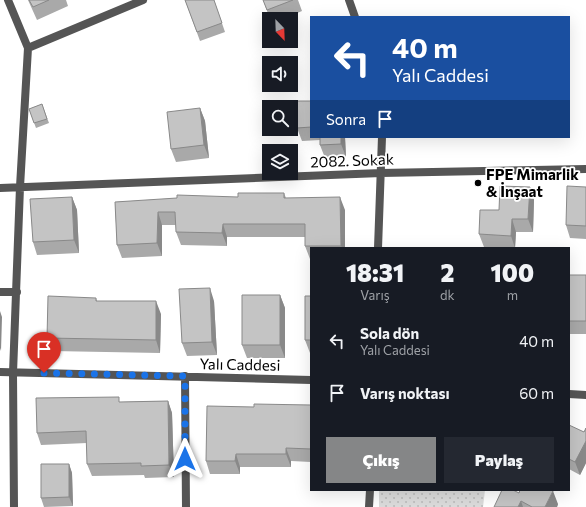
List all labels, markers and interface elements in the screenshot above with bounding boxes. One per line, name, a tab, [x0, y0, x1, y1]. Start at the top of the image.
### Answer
north arrow	[262, 12, 298, 48]
map controls	[262, 12, 298, 180]
text: 40 m	[392, 30, 458, 64]
icon: left	[326, 32, 378, 84]
button: sound	[262, 56, 298, 92]
text: Yalı Caddesi	[392, 64, 489, 86]
button: search	[262, 100, 298, 136]
icon: arrive	[374, 108, 396, 130]
text: Sonra	[326, 110, 366, 128]
button: layers	[262, 144, 298, 180]
street label: 2082. Sokak	[310, 150, 394, 170]
place label: FPE Mimarlik & İnşaat	[486, 165, 579, 200]
marker: FPE Mimarlik & İnşaat	[473, 178, 483, 188]
text: 18:31	[346, 258, 404, 287]
text: 2	[440, 258, 454, 287]
text: 100	[491, 258, 534, 287]
text: Varış	[360, 287, 390, 303]
text: dk	[440, 287, 455, 303]
text: m	[507, 287, 518, 303]
text: Sola dön	[360, 324, 419, 342]
icon: left	[326, 330, 348, 352]
pin	[27, 332, 61, 373]
text: 40 m	[519, 332, 554, 350]
icon: arrive	[33, 338, 55, 360]
text: Yalı Caddesi	[360, 342, 430, 358]
street label: Yalı Caddesi	[199, 354, 281, 374]
icon: arrive	[326, 382, 348, 404]
text: Varış noktası	[360, 384, 450, 402]
text: 60 m	[519, 384, 554, 402]
button: Çıkış	[326, 437, 436, 483]
button: Paylaş	[444, 437, 554, 483]
position arrow	[164, 438, 206, 480]

